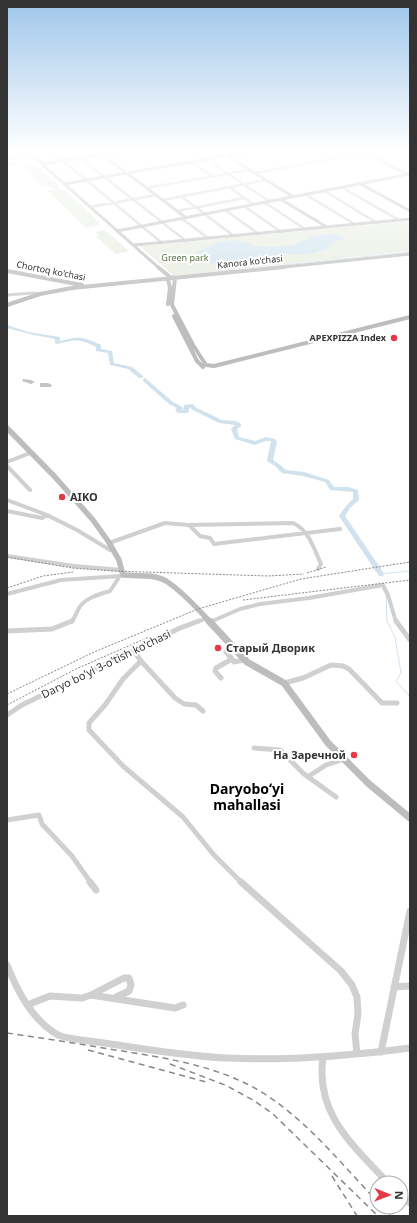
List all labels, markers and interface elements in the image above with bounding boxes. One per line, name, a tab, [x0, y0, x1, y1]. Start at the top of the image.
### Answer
park label: Green park	[161, 251, 209, 264]
street label: Kanora ko'chasi	[217, 252, 283, 271]
street label: Chortoq ko'chasi	[15, 257, 87, 284]
place label: APEXPIZZA Index	[310, 331, 387, 344]
marker: APEXPIZZA Index	[389, 333, 399, 343]
place label: AIKO	[70, 489, 98, 504]
marker: AIKO	[57, 492, 67, 502]
street label: Daryo bo'yi 3-o'tish ko'chasi	[39, 626, 173, 701]
place label: Старый Дворик	[226, 640, 315, 655]
marker: Старый Дворик	[213, 643, 223, 653]
place label: На Заречной	[273, 747, 346, 762]
marker: На Заречной	[349, 750, 359, 760]
district label: Daryoboʻyi mahallasi	[210, 779, 284, 814]
north arrow	[369, 1175, 409, 1215]
text: N	[392, 1191, 407, 1200]

